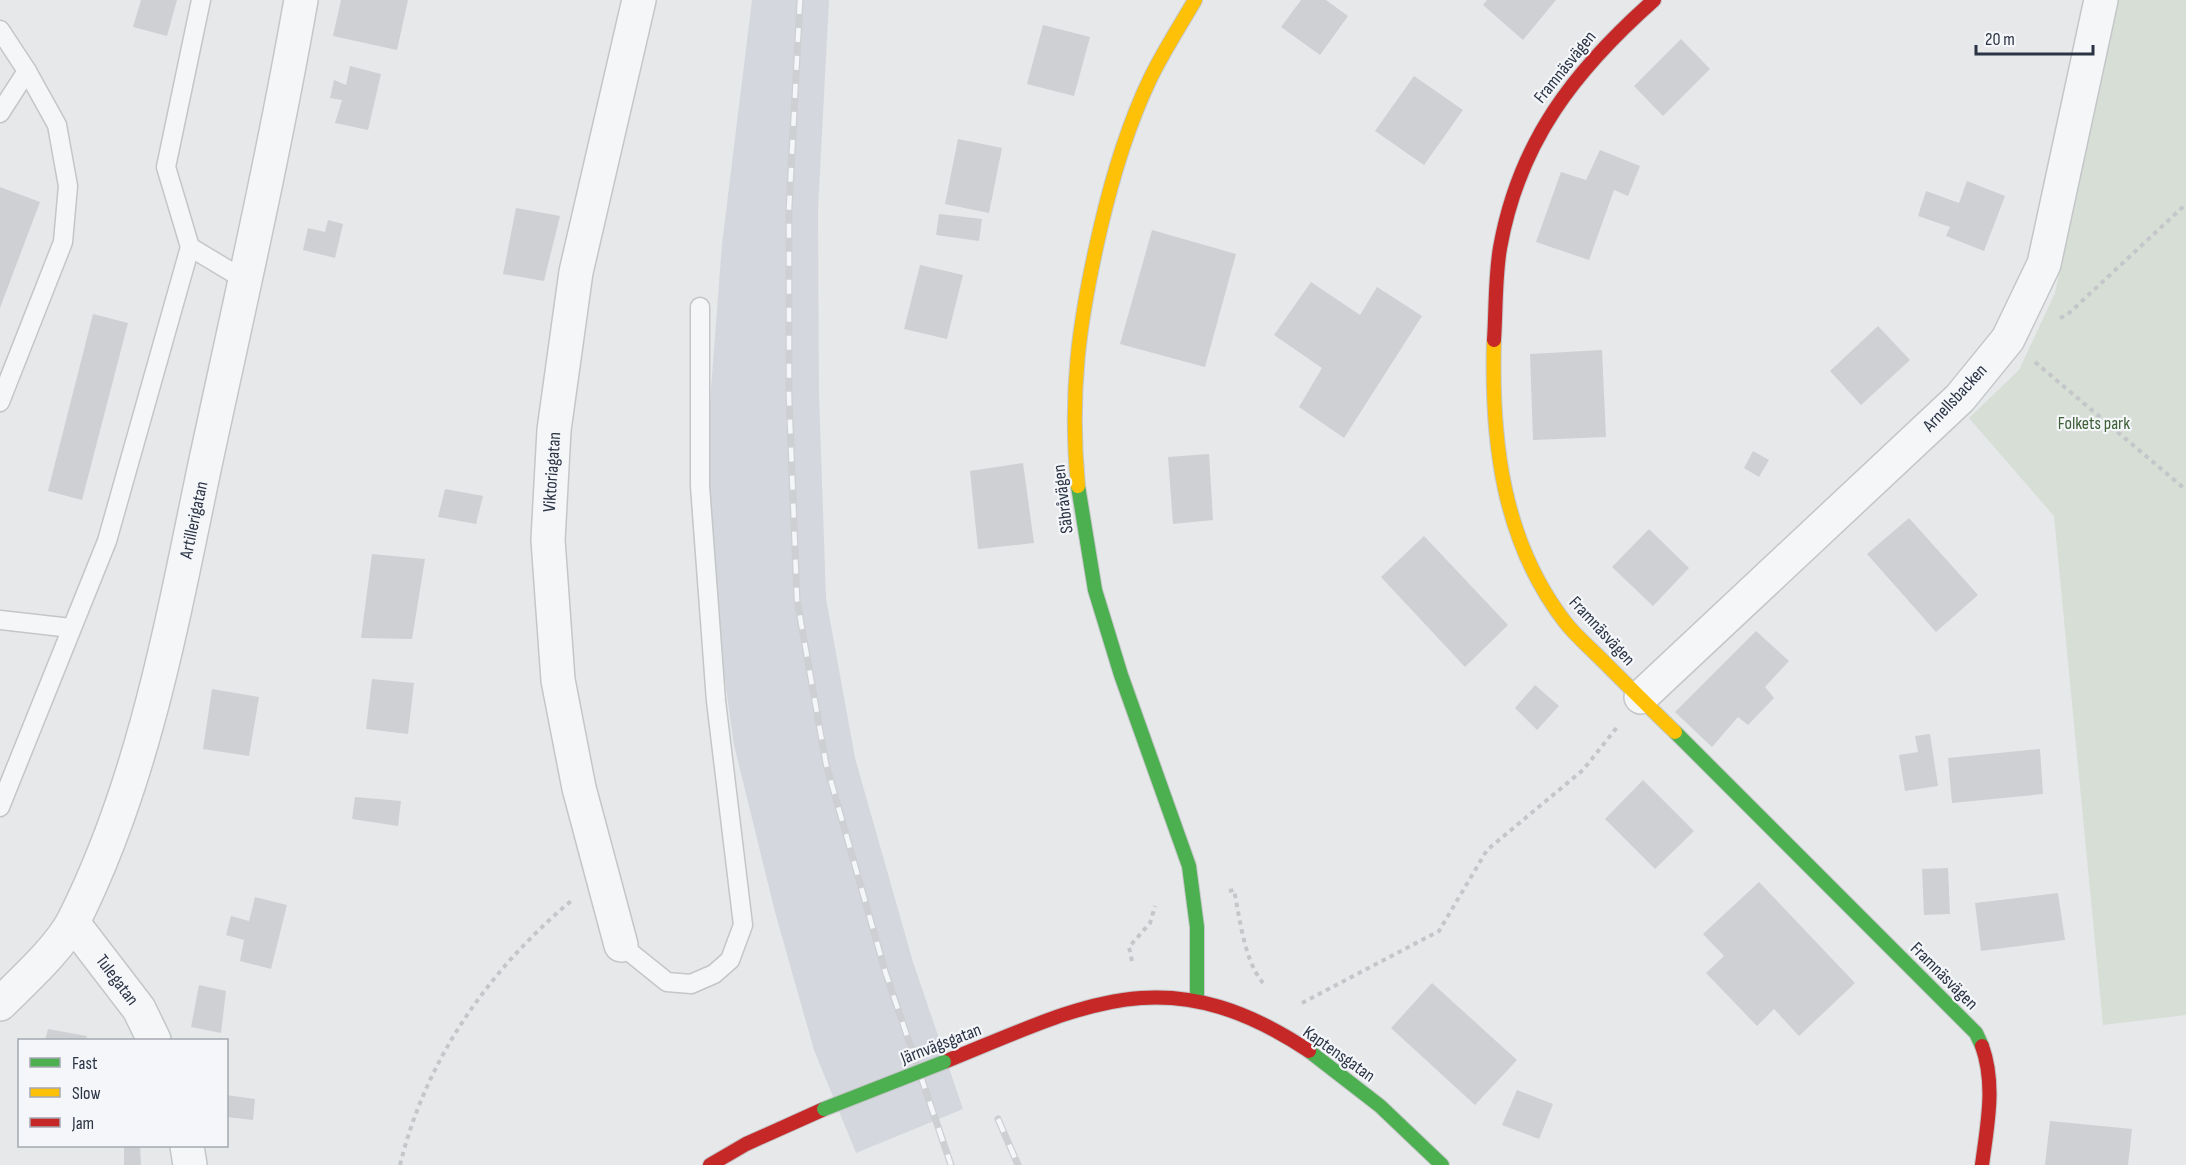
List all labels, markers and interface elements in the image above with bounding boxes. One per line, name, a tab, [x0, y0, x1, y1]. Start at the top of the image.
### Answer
scale bar	[1976, 18, 2093, 56]
street label: Framnäsvägen	[1529, 27, 1601, 107]
text: 20 m	[1985, 29, 2015, 50]
street label: Arnellsbacken	[1918, 360, 1991, 437]
park label: Folkets park	[2058, 413, 2130, 434]
street label: Viktoriagatan	[539, 431, 565, 513]
street label: Säbråvägen	[1048, 463, 1078, 535]
street label: Artillerigatan	[175, 479, 212, 562]
street label: Framnäsvägen	[1565, 592, 1639, 670]
street label: Framnäsvägen	[1906, 938, 1982, 1014]
street label: Tulegatan	[91, 951, 143, 1009]
street label: Järnvägsgatan	[897, 1019, 984, 1069]
street label: Kaptensgatan	[1299, 1022, 1379, 1086]
legend	[18, 1039, 228, 1147]
text: Fast	[72, 1053, 98, 1074]
text: Slow	[72, 1083, 101, 1104]
text: Jam	[71, 1113, 94, 1134]

